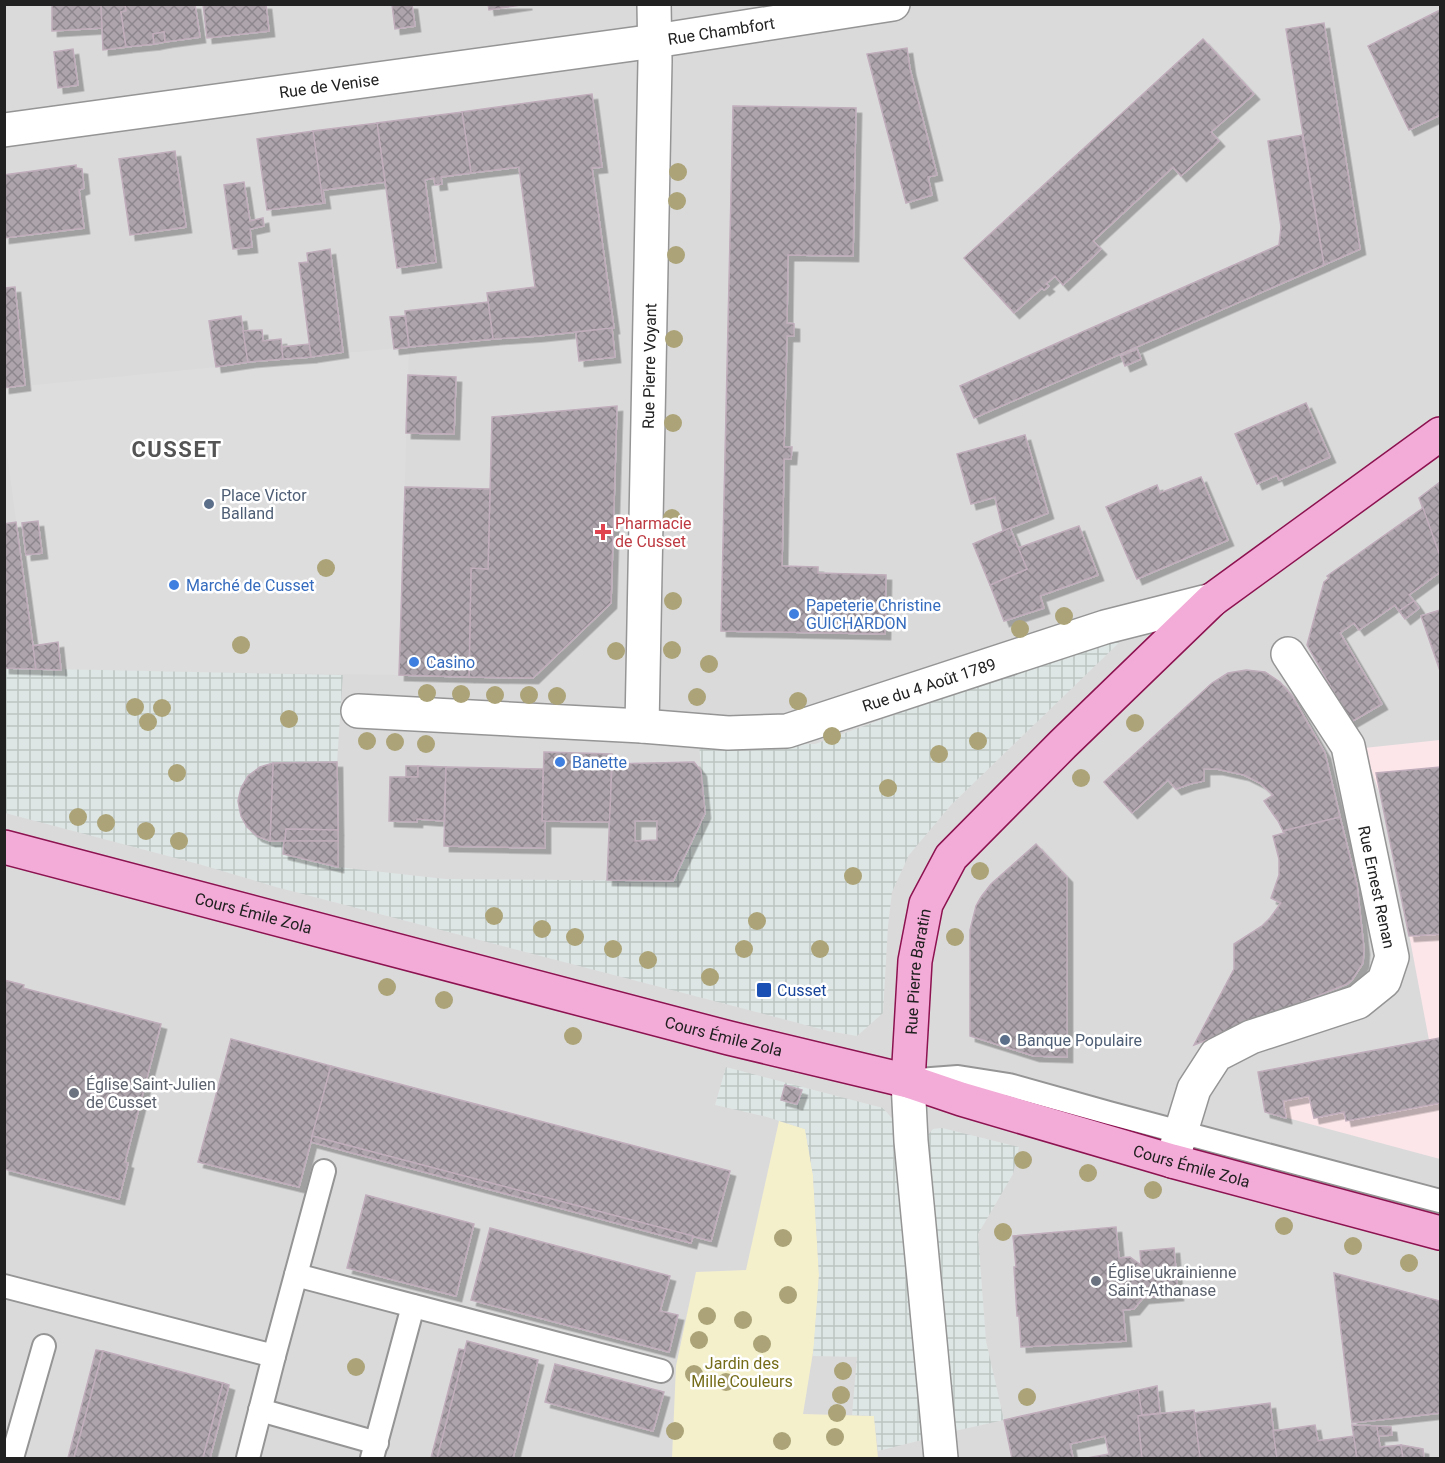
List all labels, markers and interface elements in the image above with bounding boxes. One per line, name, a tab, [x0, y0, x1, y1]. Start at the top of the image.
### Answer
street label: Rue Chambfort	[666, 14, 776, 49]
street label: Rue de Venise	[278, 70, 380, 102]
street label: Rue Pierre Voyant	[639, 303, 660, 429]
district label: CUSSET	[131, 437, 223, 462]
place label: Place Victor Balland	[221, 486, 307, 523]
marker: Place Victor Balland	[202, 497, 216, 511]
place label: Pharmacie de Cusset	[615, 514, 692, 551]
marker: Pharmacie de Cusset	[596, 525, 610, 539]
place label: Marché de Cusset	[186, 576, 315, 595]
marker: Marché de Cusset	[167, 578, 181, 592]
place label: Papeterie Christine GUICHARDON	[806, 596, 941, 633]
marker: Papeterie Christine GUICHARDON	[787, 607, 801, 621]
place label: Casino	[426, 653, 475, 672]
street label: Rue du 4 Août 1789	[860, 654, 998, 716]
marker: Casino	[407, 655, 421, 669]
place label: Banette	[572, 753, 627, 772]
marker: Banette	[553, 755, 567, 769]
street label: Rue Ernest Renan	[1354, 824, 1399, 950]
street label: Cours Émile Zola	[193, 889, 314, 938]
street label: Rue Pierre Baratin	[902, 907, 935, 1035]
marker: Cusset	[755, 981, 773, 999]
place label: Cusset	[777, 981, 826, 1000]
street label: Cours Émile Zola	[663, 1012, 784, 1060]
place label: Banque Populaire	[1017, 1031, 1142, 1050]
marker: Banque Populaire	[998, 1033, 1012, 1047]
place label: Église Saint-Julien de Cusset	[86, 1075, 216, 1112]
marker: Église Saint-Julien de Cusset	[67, 1086, 81, 1100]
street label: Cours Émile Zola	[1131, 1141, 1252, 1192]
place label: Église ukrainienne Saint-Athanase	[1108, 1263, 1236, 1300]
marker: Église ukrainienne Saint-Athanase	[1089, 1274, 1103, 1288]
park label: Jardin des Mille Couleurs	[691, 1354, 793, 1391]

